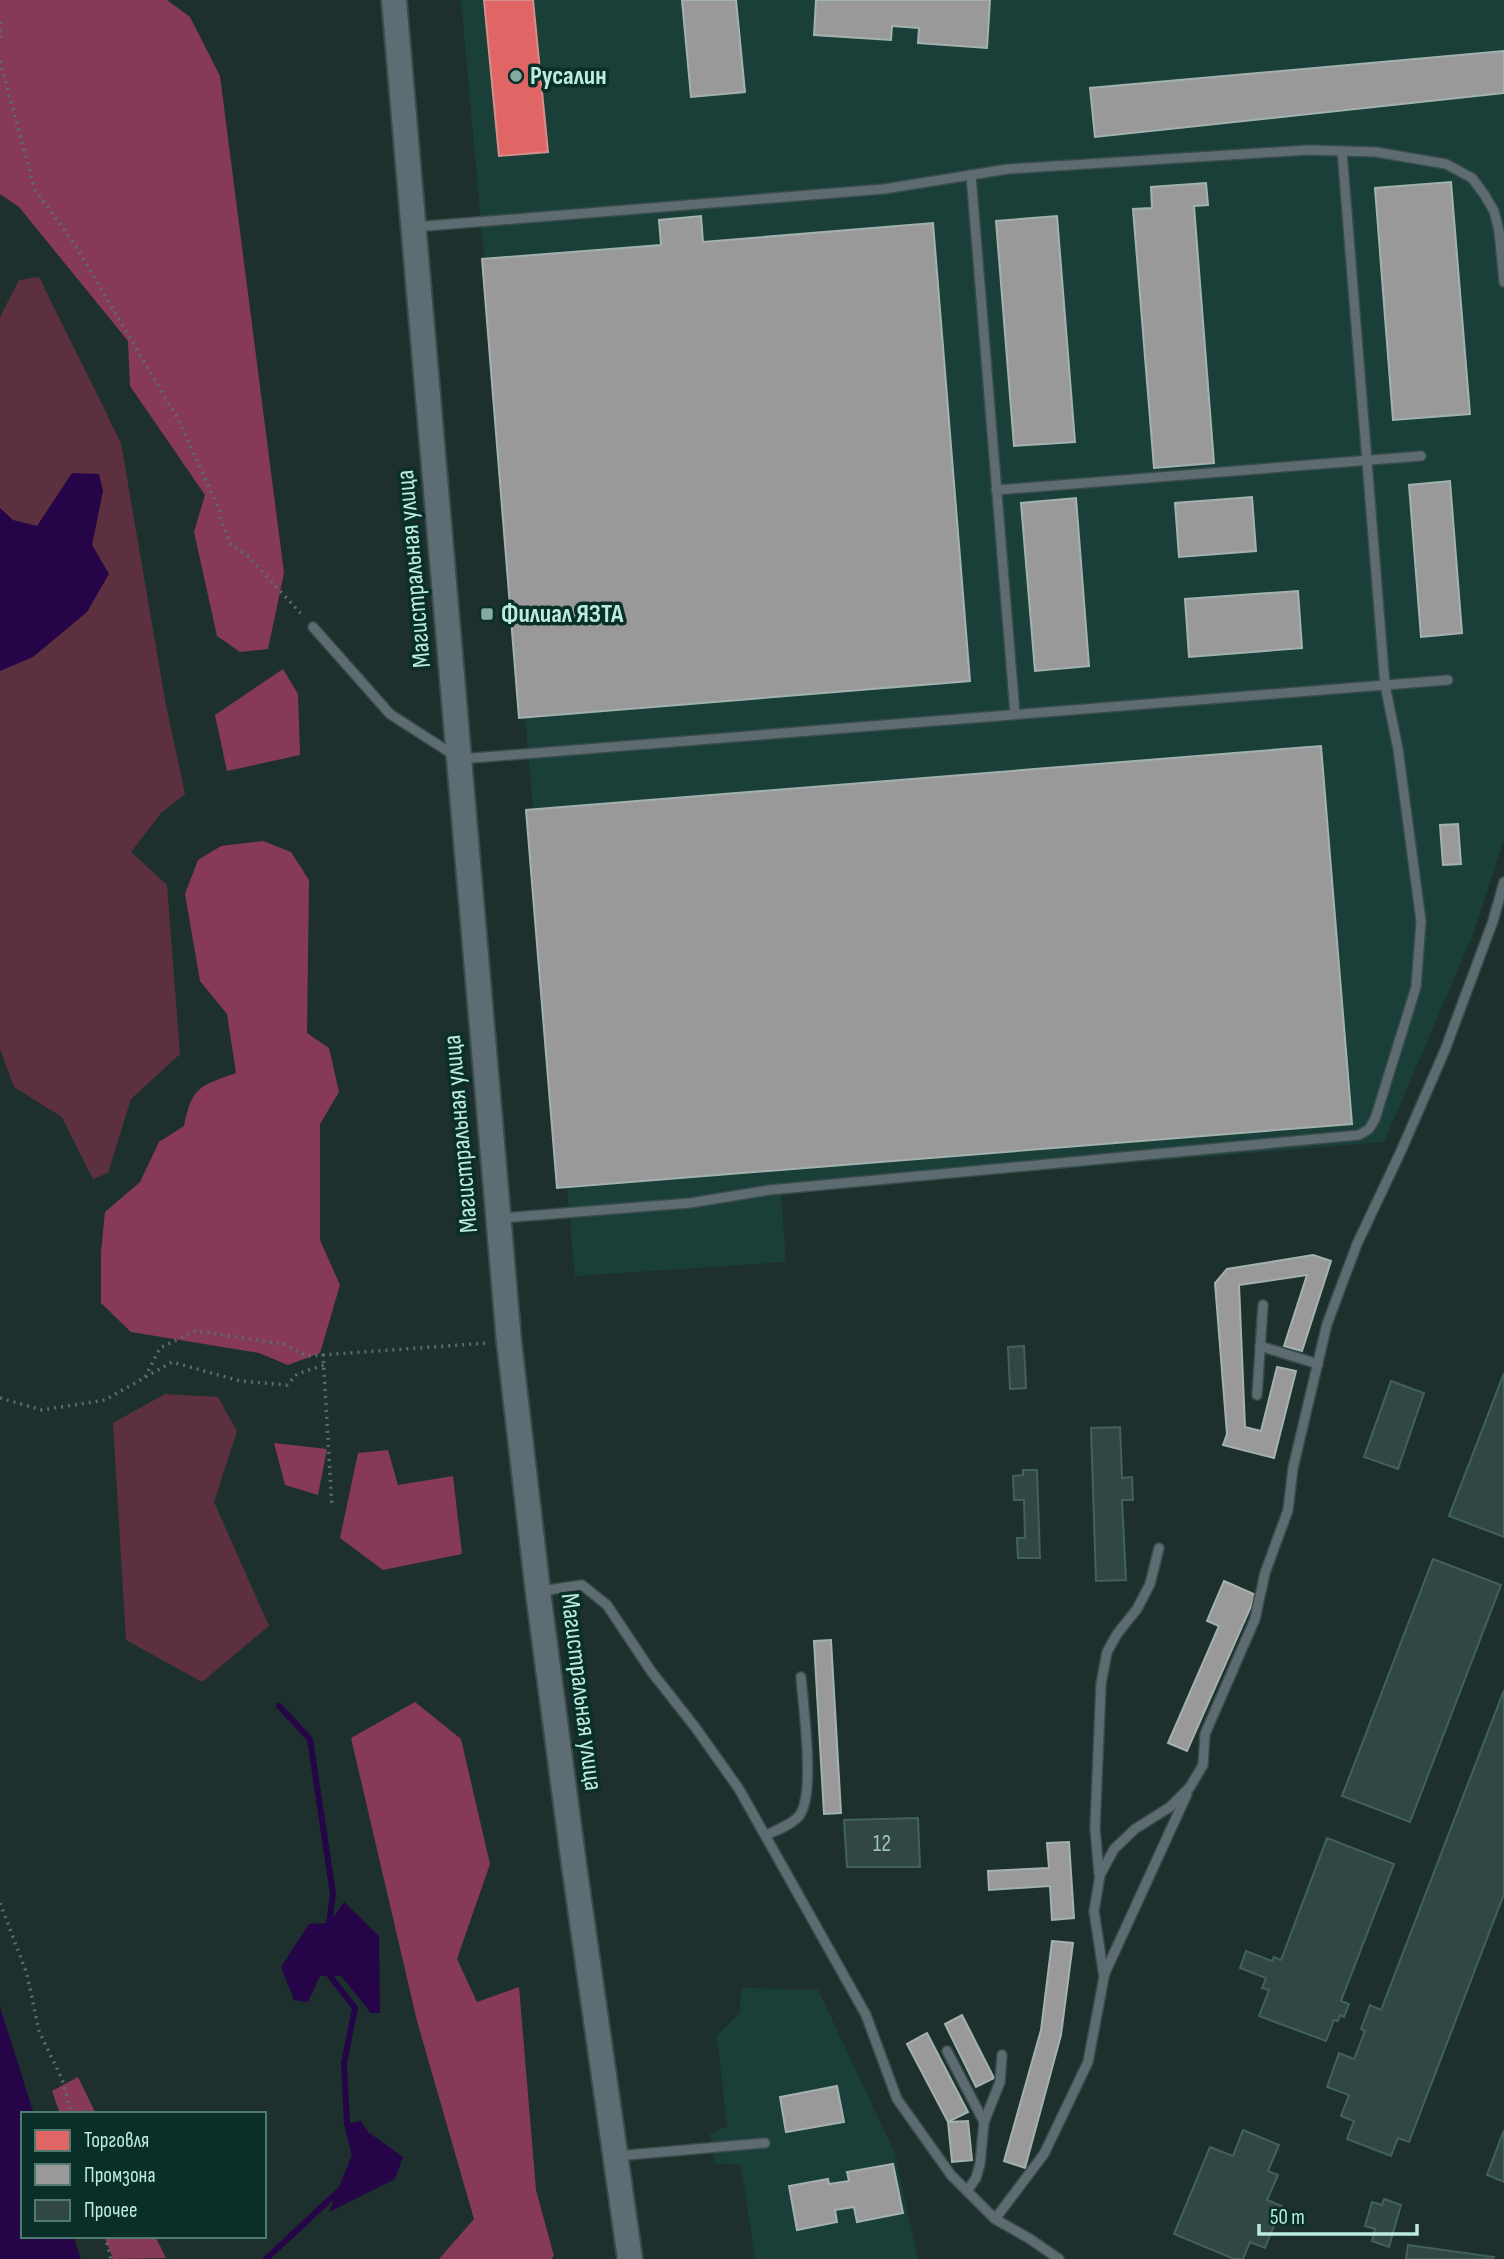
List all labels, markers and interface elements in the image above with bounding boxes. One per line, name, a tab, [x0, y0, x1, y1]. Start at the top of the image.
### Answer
place label: Русалин	[530, 61, 607, 92]
marker: Русалин	[508, 68, 524, 84]
street label: Магистральная улица	[390, 469, 438, 669]
place label: Филиал ЯЗТА	[501, 599, 624, 630]
marker: Филиал ЯЗТА	[479, 606, 495, 622]
street label: Магистральная улица	[437, 1034, 485, 1234]
street label: Магистральная улица	[554, 1592, 608, 1792]
house number: 12	[873, 1830, 891, 1858]
legend	[21, 2112, 266, 2238]
text: Торговля	[84, 2128, 149, 2153]
text: Промзона	[84, 2163, 155, 2188]
scale bar	[1259, 2192, 1416, 2236]
text: Прочее	[84, 2198, 137, 2223]
text: 50 m	[1270, 2205, 1305, 2230]

